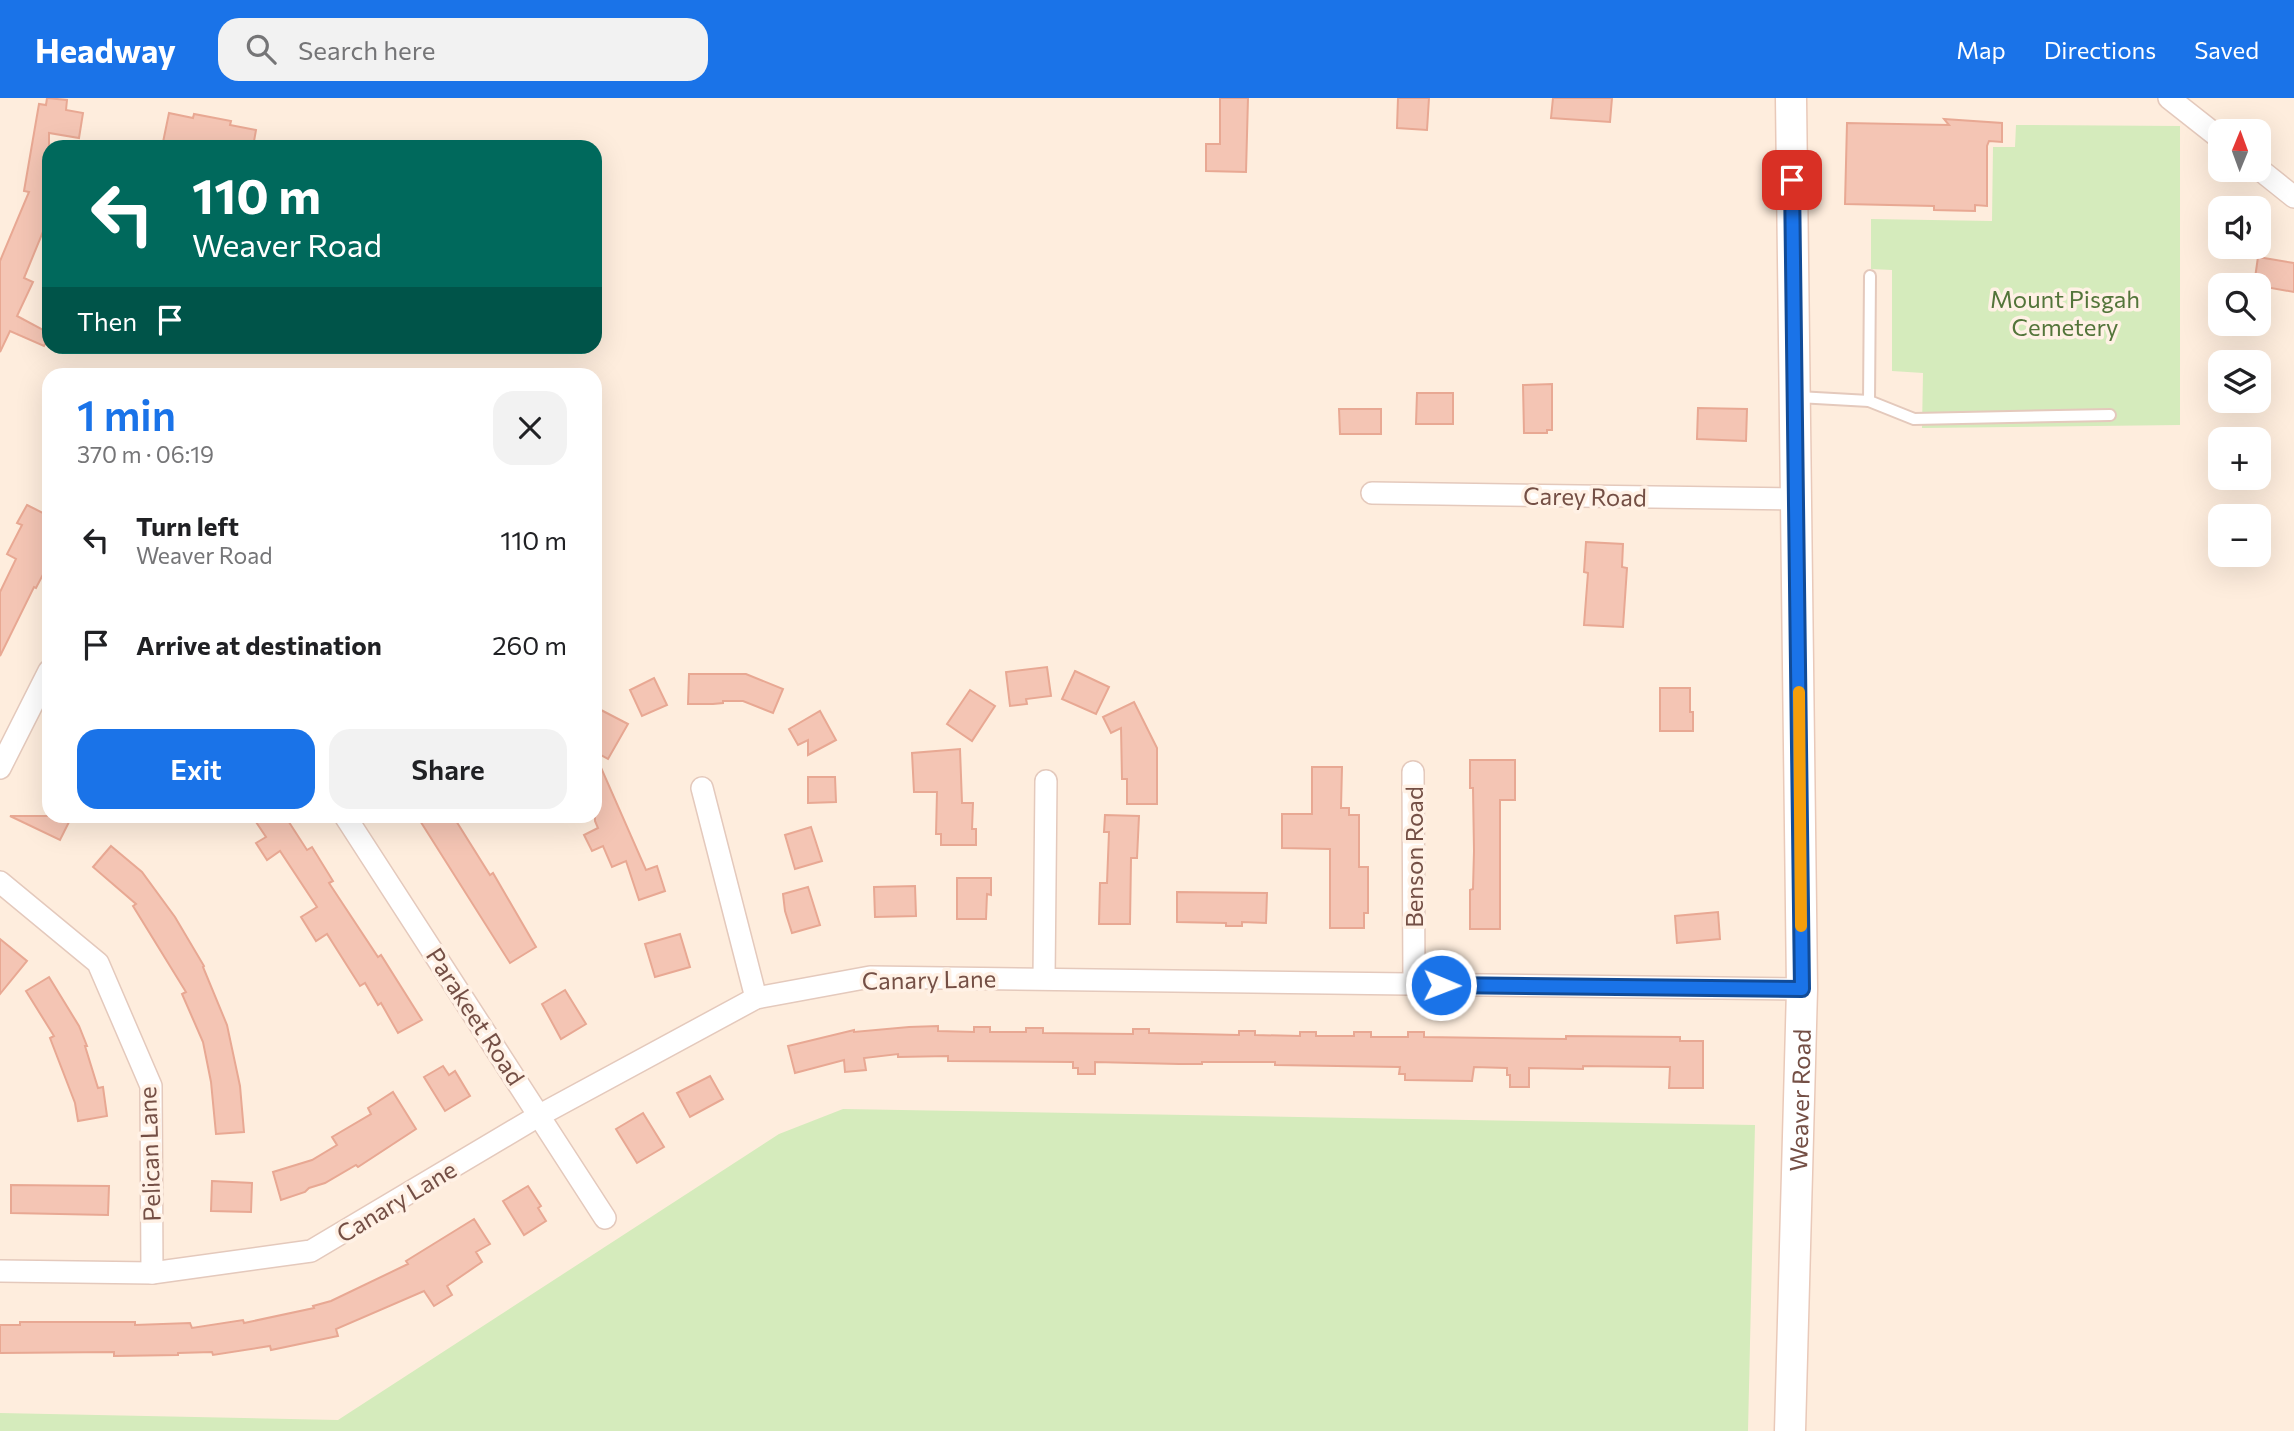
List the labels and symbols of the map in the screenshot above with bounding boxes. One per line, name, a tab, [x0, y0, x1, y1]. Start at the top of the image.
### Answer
north arrow	[2208, 119, 2272, 182]
pin	[1762, 150, 1822, 210]
park label: Mount Pisgah Cemetery	[1990, 284, 2140, 341]
street label: Carey Road	[1523, 480, 1647, 512]
street label: Benson Road	[1399, 786, 1428, 928]
street label: Parakeet Road	[421, 942, 531, 1090]
position arrow	[1404, 948, 1478, 1022]
street label: Canary Lane	[861, 963, 997, 995]
street label: Weaver Road	[1783, 1028, 1815, 1172]
street label: Pelican Lane	[132, 1086, 166, 1222]
street label: Canary Lane	[331, 1154, 461, 1248]

